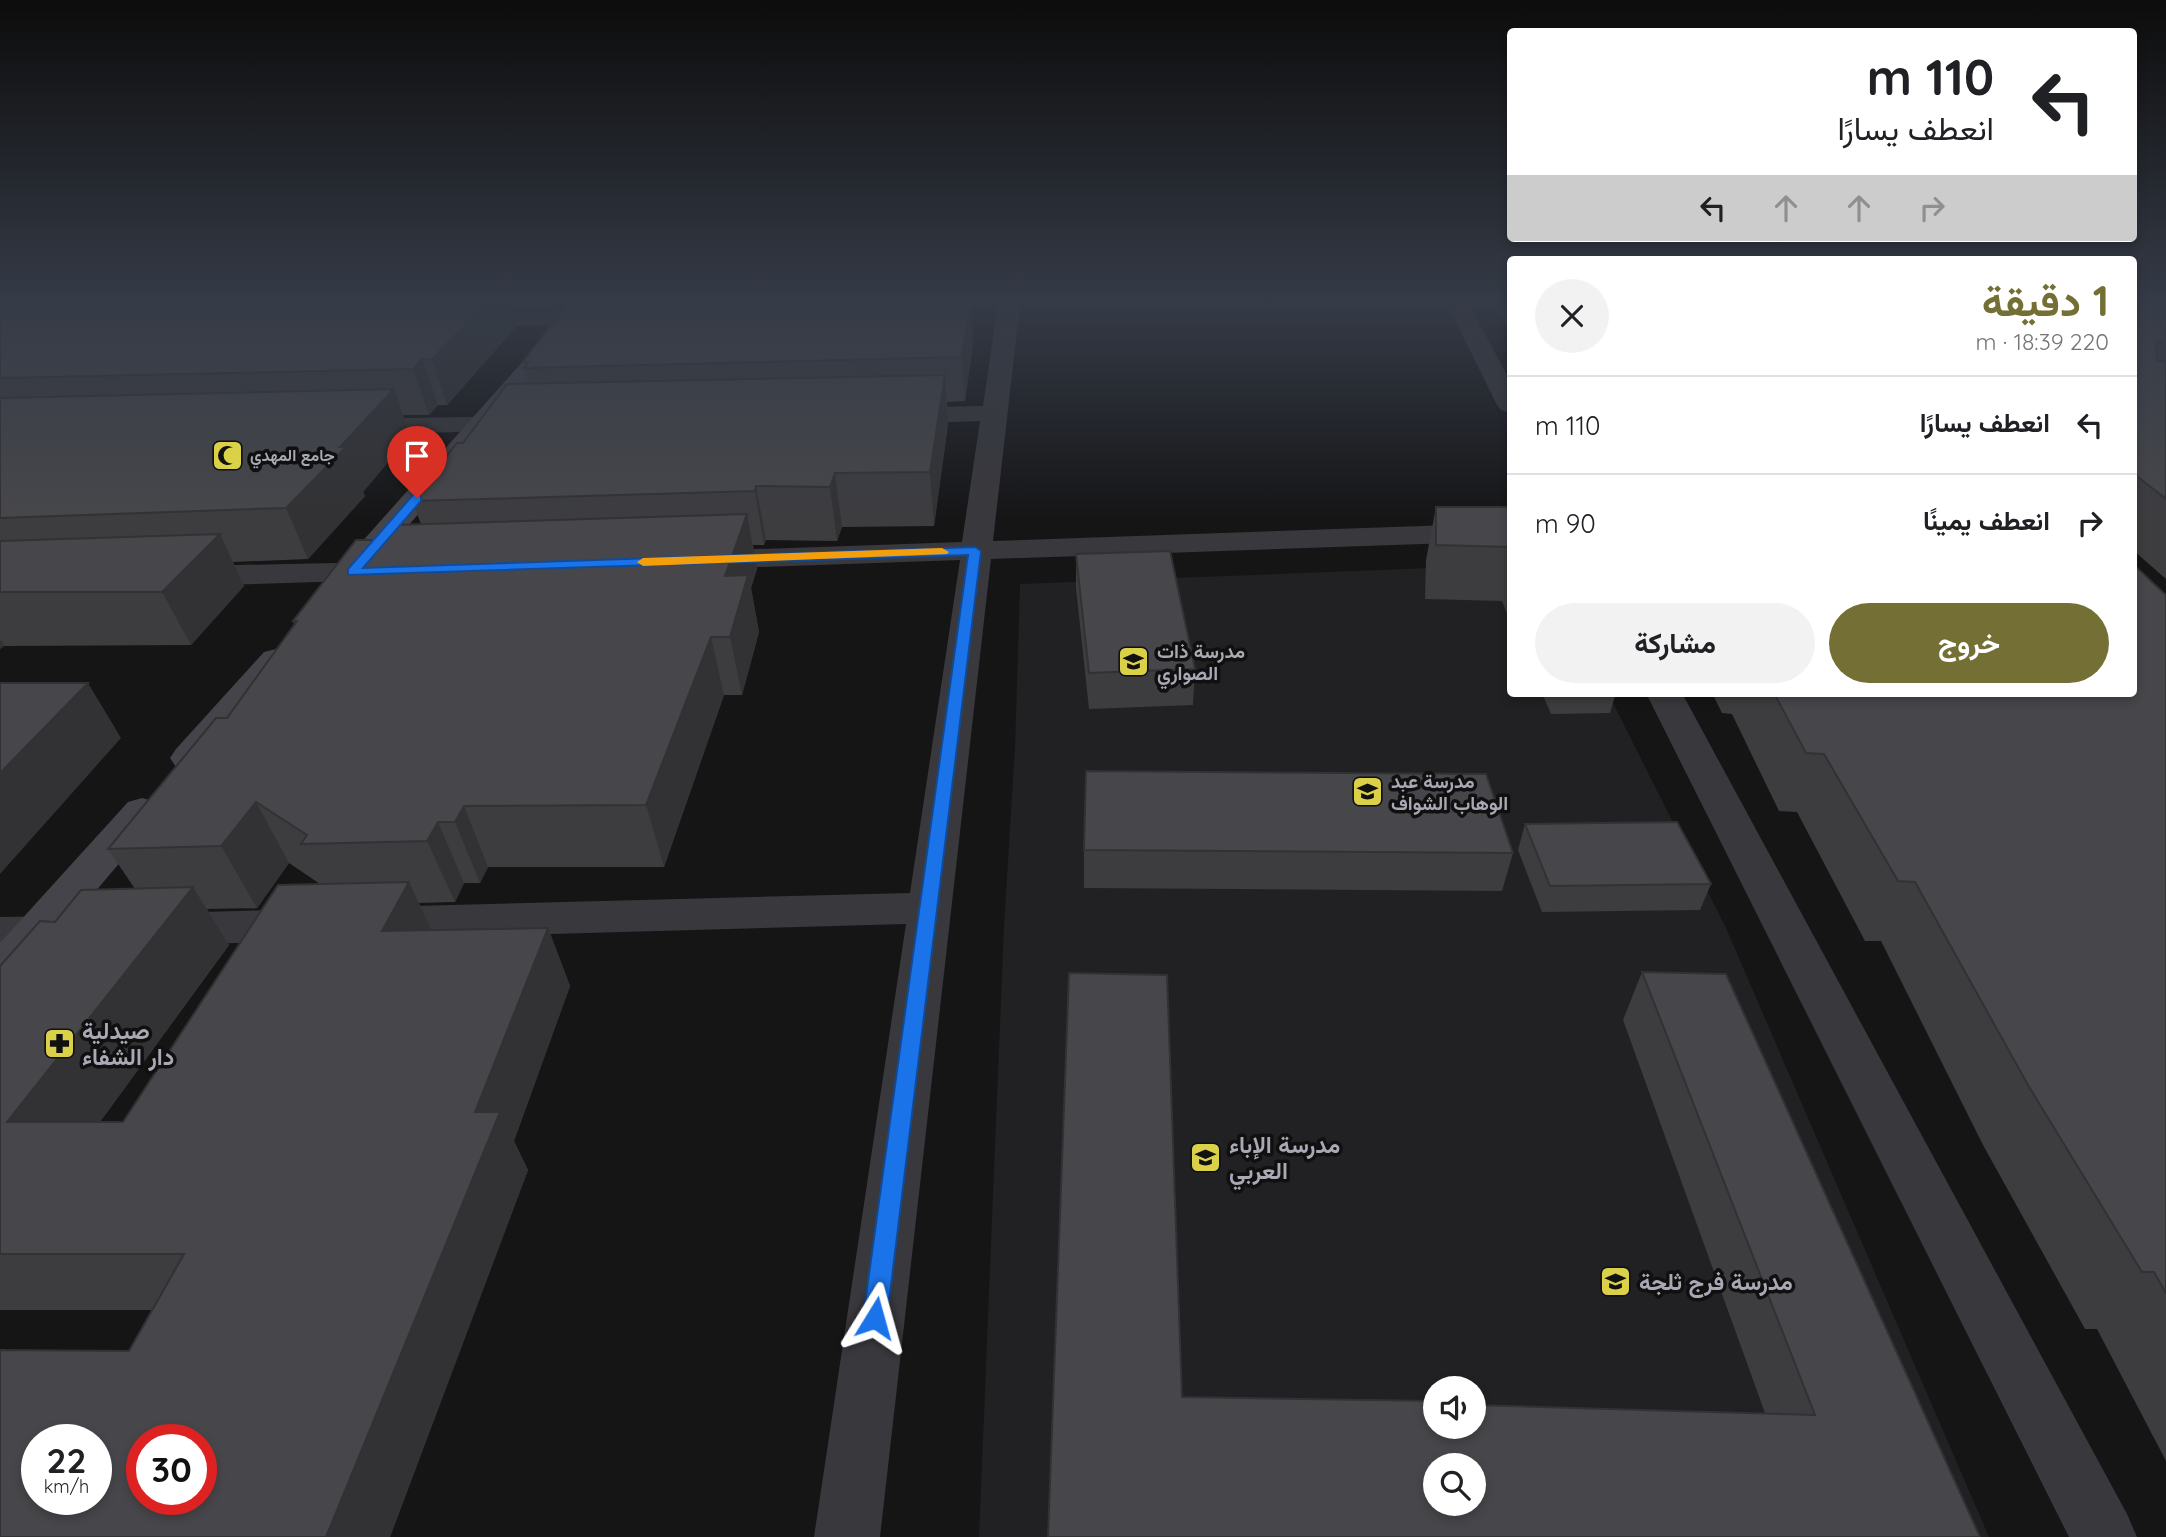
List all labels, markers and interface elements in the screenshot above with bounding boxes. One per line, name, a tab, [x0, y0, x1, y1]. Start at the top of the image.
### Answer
text: 110 m	[1867, 46, 1994, 107]
icon: left	[2018, 56, 2109, 147]
text: انعطف يسارًا	[1838, 108, 1994, 148]
icon: left	[1694, 189, 1732, 227]
icon: ahead	[1767, 189, 1805, 227]
icon: ahead	[1840, 189, 1878, 227]
icon: right	[1913, 189, 1951, 227]
text: 1 دقيقة	[1982, 274, 2109, 327]
button: close	[1535, 279, 1609, 353]
text: 220 m · 18:39	[1975, 327, 2109, 356]
text: انعطف يسارًا	[1920, 406, 2050, 439]
icon: left	[2071, 406, 2109, 444]
text: 110 m	[1535, 409, 1601, 442]
pin	[387, 426, 447, 498]
icon: arrive	[398, 437, 436, 475]
mosque icon: جامع المهدي	[210, 438, 244, 472]
place label: جامع المهدي	[250, 445, 335, 469]
text: انعطف يمينًا	[1923, 504, 2050, 537]
icon: right	[2071, 504, 2109, 542]
text: 90 m	[1535, 507, 1596, 540]
button: مشاركة	[1535, 603, 1815, 683]
button: خروج	[1829, 603, 2109, 683]
place label: مدرسة ذات الصواري	[1157, 639, 1245, 690]
school or university icon: مدرسة ذات الصواري	[1117, 645, 1151, 679]
place label: مدرسة عبد الوهاب الشواف	[1391, 769, 1508, 816]
school or university icon: مدرسة عبد الوهاب الشواف	[1351, 775, 1385, 809]
place label: صيدلية دار الشفاء	[82, 1016, 174, 1072]
pharmacy icon: صيدلية دار الشفاء	[42, 1027, 76, 1061]
place label: مدرسة الإباء العربي	[1229, 1130, 1340, 1191]
school or university icon: مدرسة الإباء العربي	[1189, 1141, 1223, 1175]
school or university icon: مدرسة فرج ثلجة	[1599, 1265, 1633, 1299]
place label: مدرسة فرج ثلجة	[1639, 1267, 1793, 1298]
position arrow	[838, 1281, 912, 1355]
map controls	[1423, 1376, 1486, 1516]
button: sound	[1423, 1376, 1486, 1439]
speed limit sign: 30	[126, 1424, 217, 1515]
text: 22	[47, 1438, 86, 1482]
button: search	[1423, 1453, 1486, 1516]
text: km/h	[44, 1475, 89, 1498]

